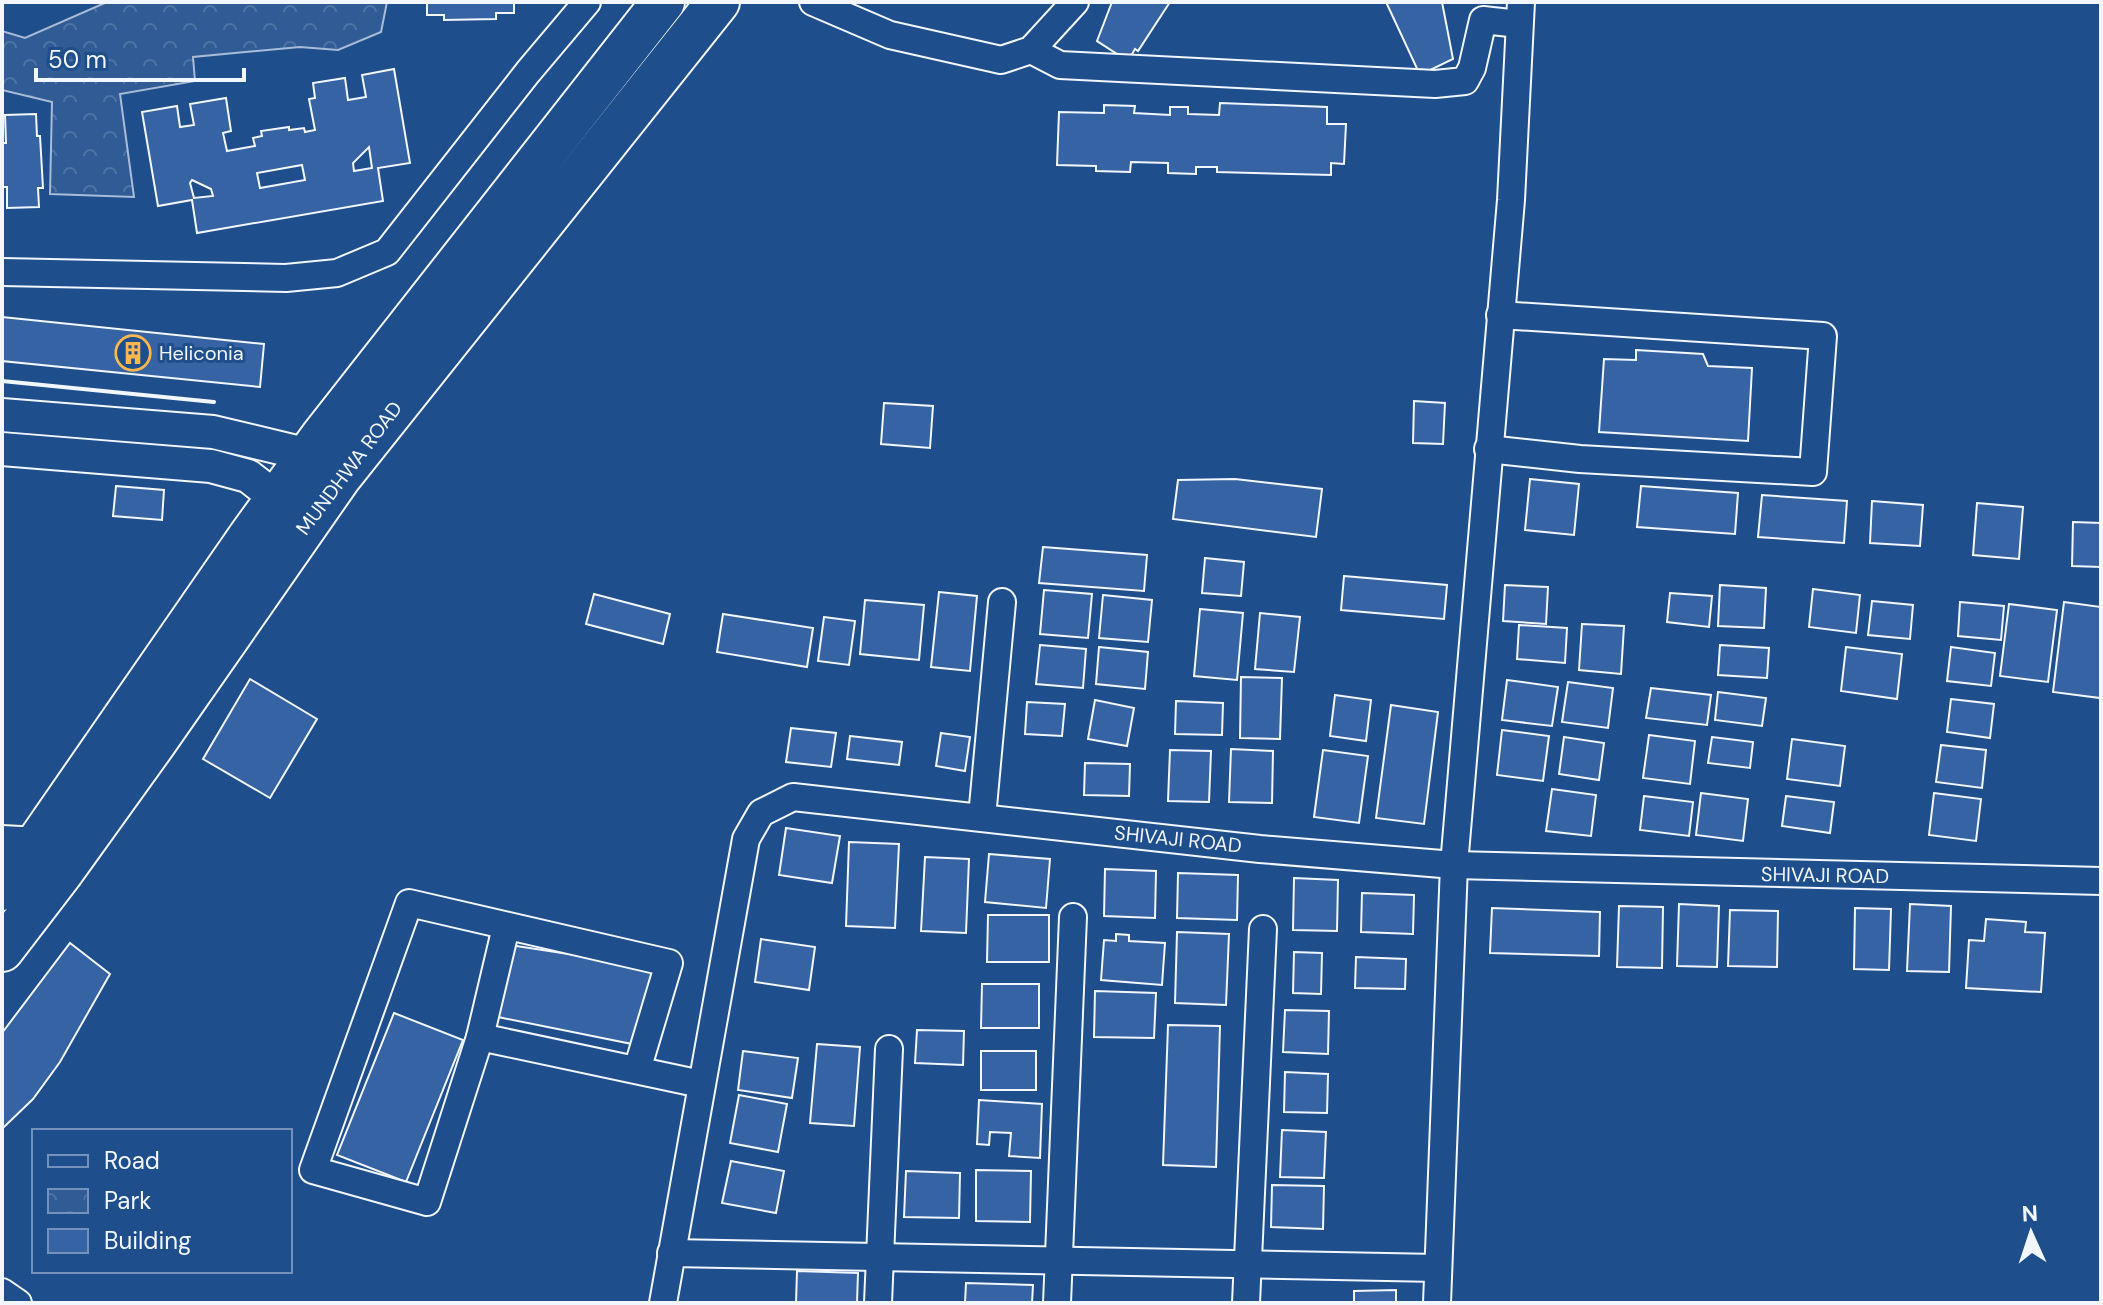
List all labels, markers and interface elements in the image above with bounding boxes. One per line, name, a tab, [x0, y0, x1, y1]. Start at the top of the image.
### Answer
scale bar	[36, 32, 244, 82]
text: 50 m	[48, 44, 107, 75]
building icon: Heliconia	[114, 334, 152, 372]
place label: Heliconia	[159, 340, 244, 366]
street label: MUNDHWA ROAD	[290, 396, 408, 540]
street label: SHIVAJI ROAD	[1113, 819, 1243, 859]
street label: SHIVAJI ROAD	[1761, 861, 1889, 889]
legend	[32, 1129, 292, 1273]
text: Road	[104, 1145, 160, 1176]
text: Park	[104, 1185, 151, 1216]
north arrow	[1991, 1193, 2071, 1273]
text: N	[2021, 1199, 2039, 1228]
text: Building	[104, 1225, 191, 1256]

